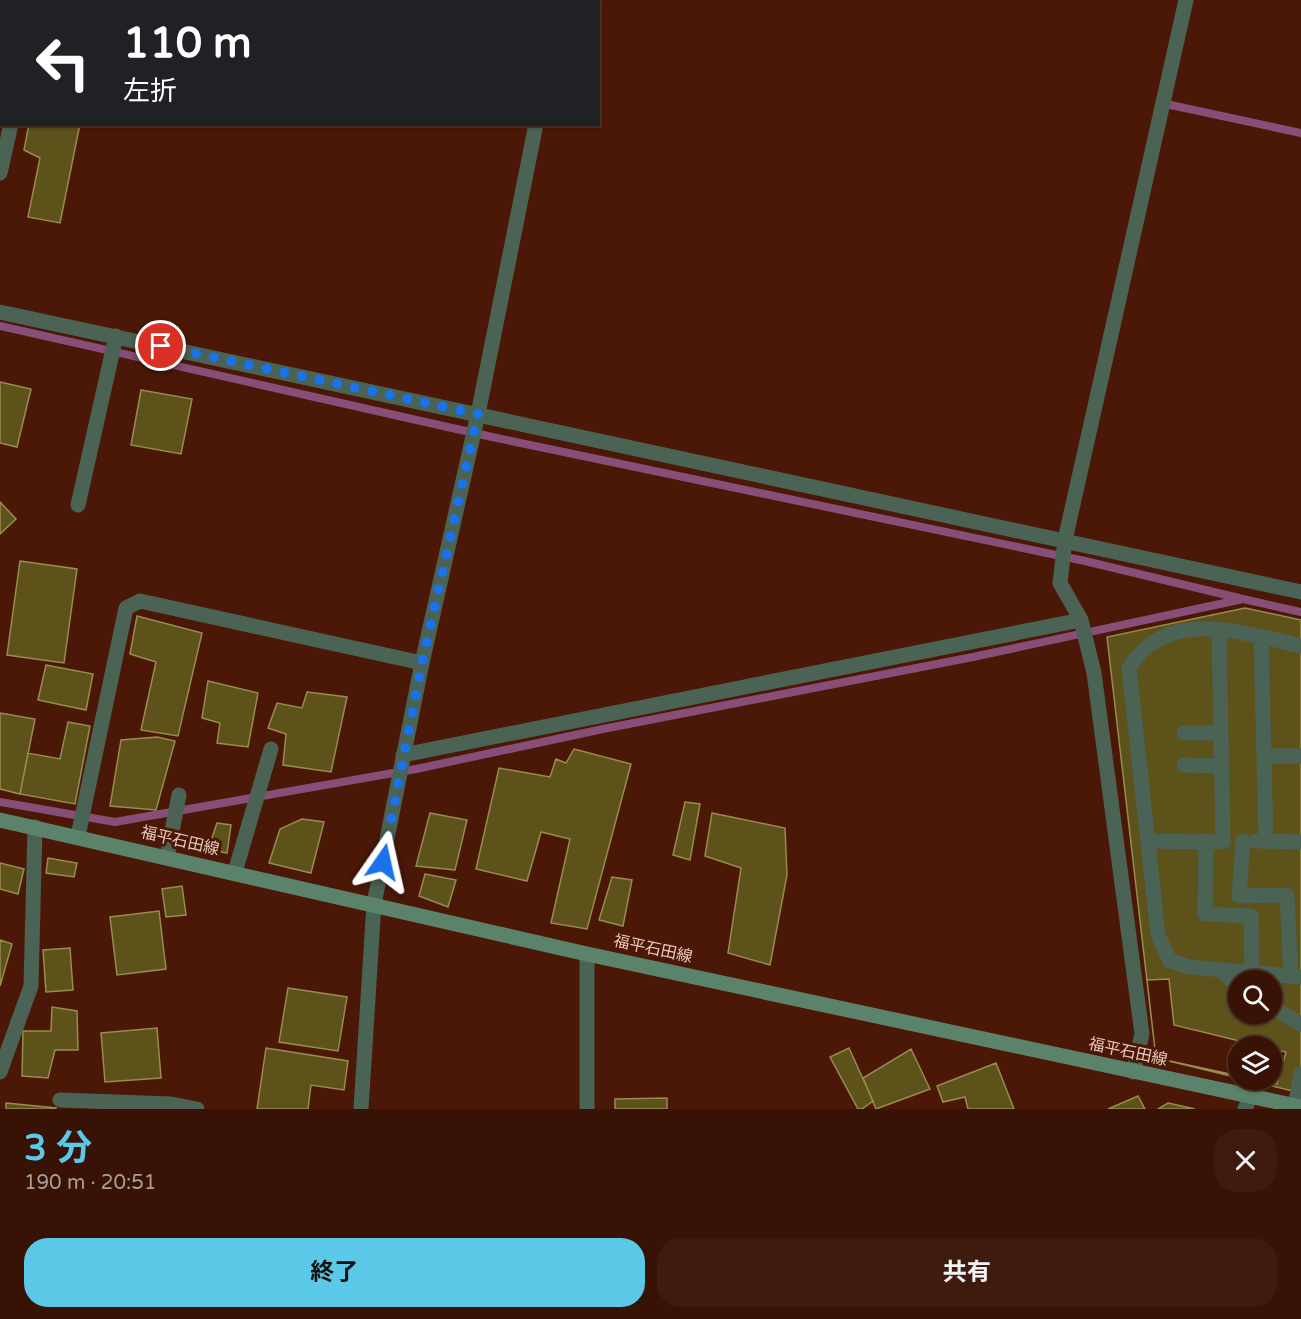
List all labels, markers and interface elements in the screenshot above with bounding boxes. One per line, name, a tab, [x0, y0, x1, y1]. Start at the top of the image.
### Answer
text: 110 m	[123, 18, 252, 69]
icon: left	[24, 24, 102, 102]
text: 左折	[123, 75, 177, 108]
pin	[135, 320, 186, 371]
icon: arrive	[144, 329, 177, 362]
street label: 福平石田線	[139, 822, 221, 860]
position arrow	[351, 830, 415, 894]
street label: 福平石田線	[612, 931, 694, 967]
map controls	[1228, 970, 1282, 1090]
button: search	[1228, 970, 1282, 1024]
street label: 福平石田線	[1087, 1034, 1169, 1070]
button: layers	[1228, 1036, 1282, 1090]
text: 3 分	[24, 1127, 92, 1170]
button: close	[1214, 1129, 1277, 1192]
text: 190 m · 20:51	[24, 1171, 156, 1195]
button: 終了	[24, 1238, 645, 1307]
button: 共有	[657, 1238, 1277, 1307]

